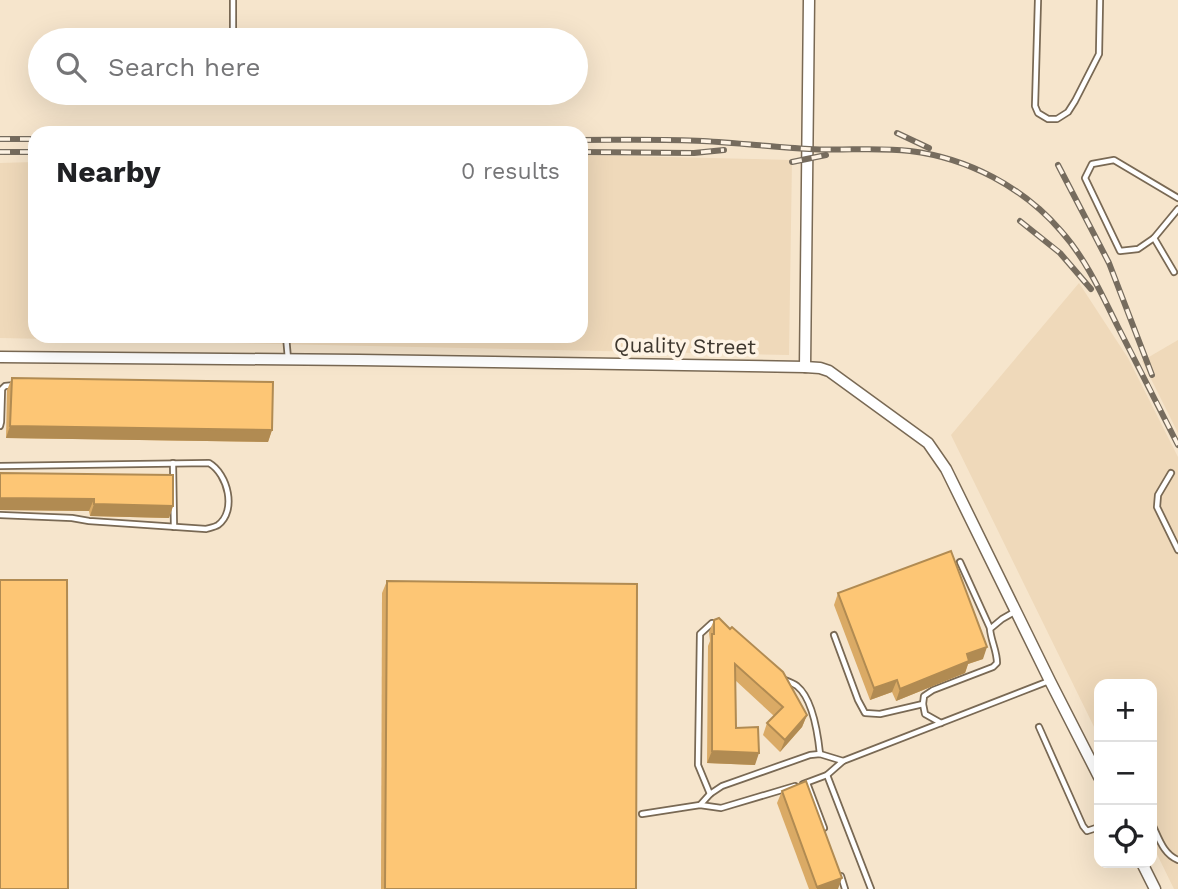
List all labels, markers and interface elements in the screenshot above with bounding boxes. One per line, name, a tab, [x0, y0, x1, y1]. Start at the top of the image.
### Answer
search box	[28, 28, 588, 105]
icon: search	[52, 48, 90, 86]
text: Search here	[108, 52, 260, 82]
text: Nearby	[56, 154, 161, 189]
text: 0 results	[461, 158, 560, 185]
street label: Quality Street	[614, 332, 756, 359]
map controls	[1094, 679, 1157, 868]
button: +	[1094, 679, 1157, 742]
button: −	[1094, 742, 1157, 805]
button: locate	[1094, 805, 1157, 868]

